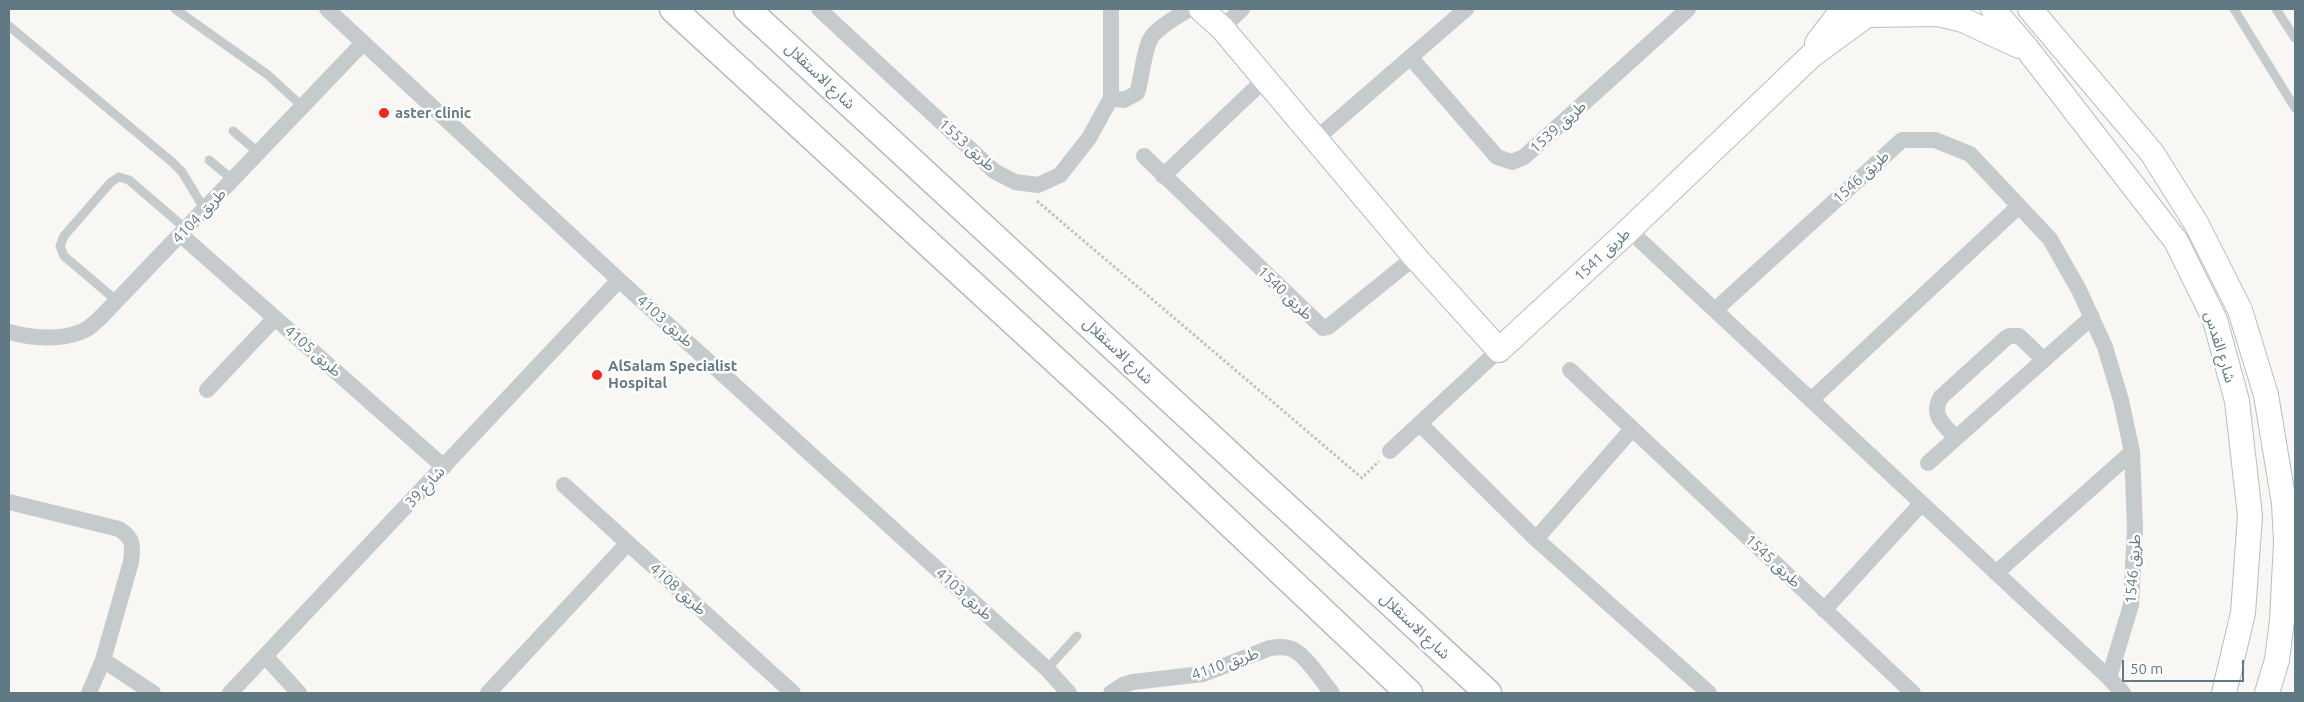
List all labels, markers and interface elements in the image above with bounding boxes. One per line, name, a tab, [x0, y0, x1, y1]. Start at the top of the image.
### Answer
street label: شارع الاستقلال	[781, 39, 859, 113]
street label: طريق 1539	[1526, 97, 1590, 157]
place label: aster clinic	[395, 104, 471, 122]
marker: aster clinic	[377, 106, 391, 120]
street label: طريق 1553	[935, 115, 999, 175]
street label: طريق 1546	[1829, 147, 1893, 207]
street label: طريق 4104	[168, 185, 230, 247]
street label: طريق 1541	[1570, 225, 1634, 285]
street label: طريق 1540	[1254, 262, 1316, 324]
street label: طريق 4103	[633, 291, 697, 351]
street label: شارع القدس	[2201, 309, 2239, 385]
street label: شارع الاستقلال	[1079, 314, 1157, 388]
street label: طريق 4105	[281, 321, 345, 381]
place label: AlSalam Specialist Hospital	[608, 357, 737, 392]
marker: AlSalam Specialist Hospital	[590, 368, 604, 382]
street label: شارع 39	[402, 463, 448, 511]
street label: طريق 1545	[1741, 531, 1805, 591]
street label: طريق 1546	[2122, 534, 2144, 604]
street label: طريق 4108	[646, 559, 710, 619]
street label: طريق 4103	[932, 564, 996, 624]
street label: شارع الاستقلال	[1376, 589, 1454, 663]
street label: طريق 4110	[1189, 644, 1261, 684]
scale bar	[2124, 650, 2246, 682]
text: 50 m	[2130, 660, 2163, 677]

